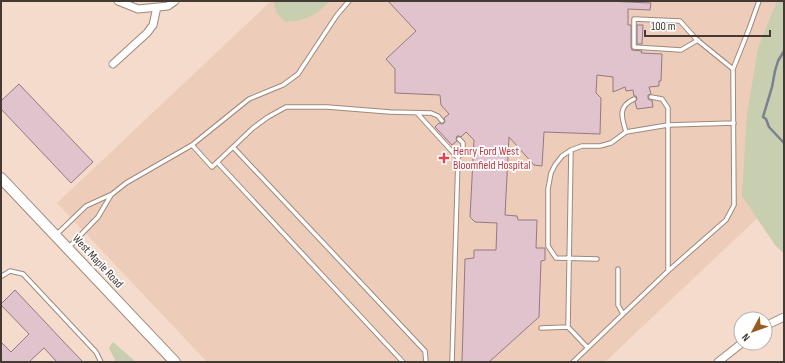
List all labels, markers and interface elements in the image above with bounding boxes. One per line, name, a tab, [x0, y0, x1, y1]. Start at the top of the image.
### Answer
scale bar	[645, 12, 770, 38]
text: 100 m	[651, 19, 676, 34]
place label: Henry Ford West Bloomfield Hospital	[453, 144, 531, 173]
marker: Henry Ford West Bloomfield Hospital	[438, 152, 450, 164]
street label: West Maple Road	[69, 231, 126, 291]
north arrow	[733, 311, 773, 351]
text: N	[739, 331, 753, 344]

